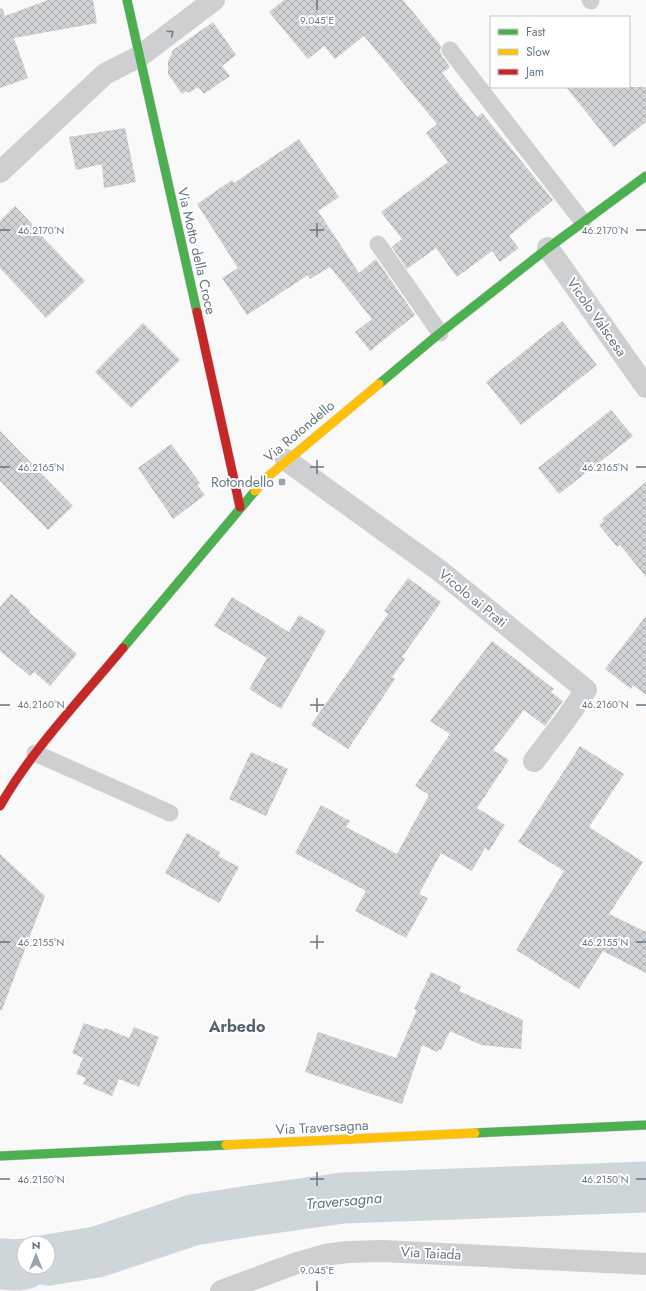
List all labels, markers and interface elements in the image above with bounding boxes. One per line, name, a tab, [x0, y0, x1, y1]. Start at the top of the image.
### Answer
text: 9.045°E	[300, 13, 334, 28]
legend	[490, 16, 630, 88]
text: Fast	[526, 23, 545, 41]
one-way arrow	[166, 31, 173, 38]
text: Slow	[526, 43, 551, 61]
text: Jam	[524, 63, 544, 81]
street label: Via Motto della Croce	[173, 186, 221, 316]
text: 46.2170°N	[18, 223, 64, 238]
text: 46.2170°N	[582, 223, 628, 238]
street label: Vicolo Valscesa	[562, 274, 632, 360]
street label: Via Rotondello	[259, 395, 339, 467]
text: 46.2165°N	[18, 460, 64, 475]
text: 46.2165°N	[582, 460, 628, 475]
place label: Rotondello	[211, 472, 274, 492]
marker: Rotondello	[277, 477, 287, 487]
street label: Vicolo ai Prati	[435, 564, 511, 632]
text: 46.2160°N	[17, 697, 65, 712]
text: 46.2160°N	[581, 697, 629, 712]
text: 46.2155°N	[18, 935, 64, 950]
text: 46.2155°N	[582, 935, 628, 950]
district label: Arbedo	[208, 1015, 265, 1038]
street label: Via Traversagna	[275, 1115, 369, 1139]
text: 46.2150°N	[18, 1172, 64, 1187]
text: 46.2150°N	[582, 1172, 628, 1187]
water label: Traversagna	[305, 1187, 383, 1215]
north arrow	[16, 1235, 56, 1275]
text: N	[32, 1237, 40, 1253]
street label: Via Taiada	[400, 1241, 462, 1265]
text: 9.045°E	[300, 1263, 334, 1278]

